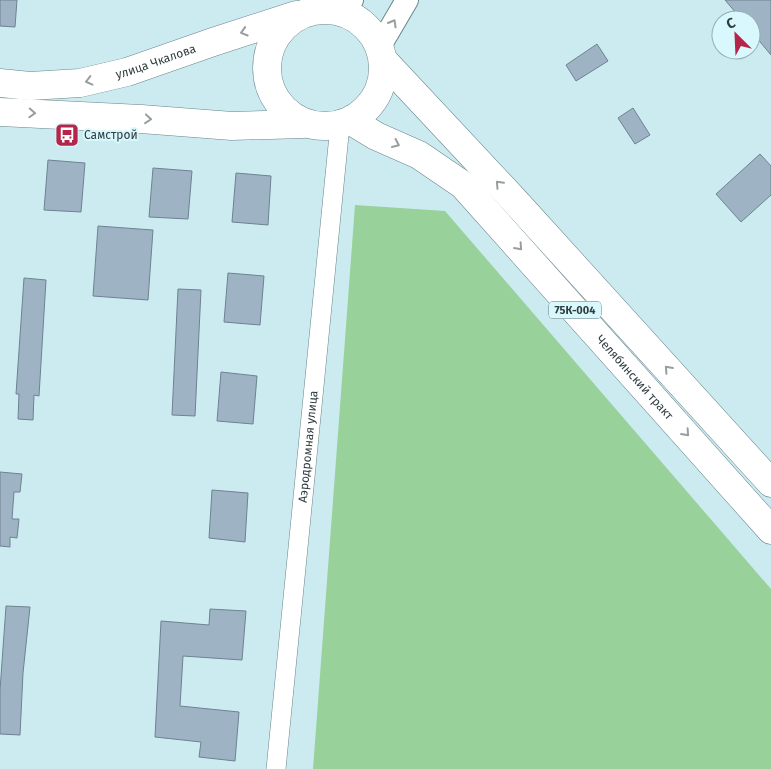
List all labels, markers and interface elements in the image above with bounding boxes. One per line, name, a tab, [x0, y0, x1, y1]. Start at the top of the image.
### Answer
north arrow	[711, 10, 761, 60]
text: С	[724, 14, 738, 33]
one-way arrow	[387, 19, 397, 28]
one-way arrow	[240, 27, 248, 37]
street label: улица Чкалова	[114, 42, 198, 81]
one-way arrow	[84, 75, 93, 86]
one-way arrow	[28, 108, 36, 118]
one-way arrow	[144, 114, 152, 125]
bus stop icon: Самстрой	[54, 122, 80, 148]
place label: Самстрой	[84, 128, 138, 142]
one-way arrow	[391, 138, 400, 149]
one-way arrow	[496, 181, 505, 190]
one-way arrow	[513, 242, 522, 251]
road number: 75К-004	[549, 302, 601, 318]
street label: Челябинский тракт	[593, 332, 677, 423]
one-way arrow	[665, 365, 674, 374]
street label: Аэродромная улица	[296, 390, 321, 503]
one-way arrow	[680, 428, 689, 437]

